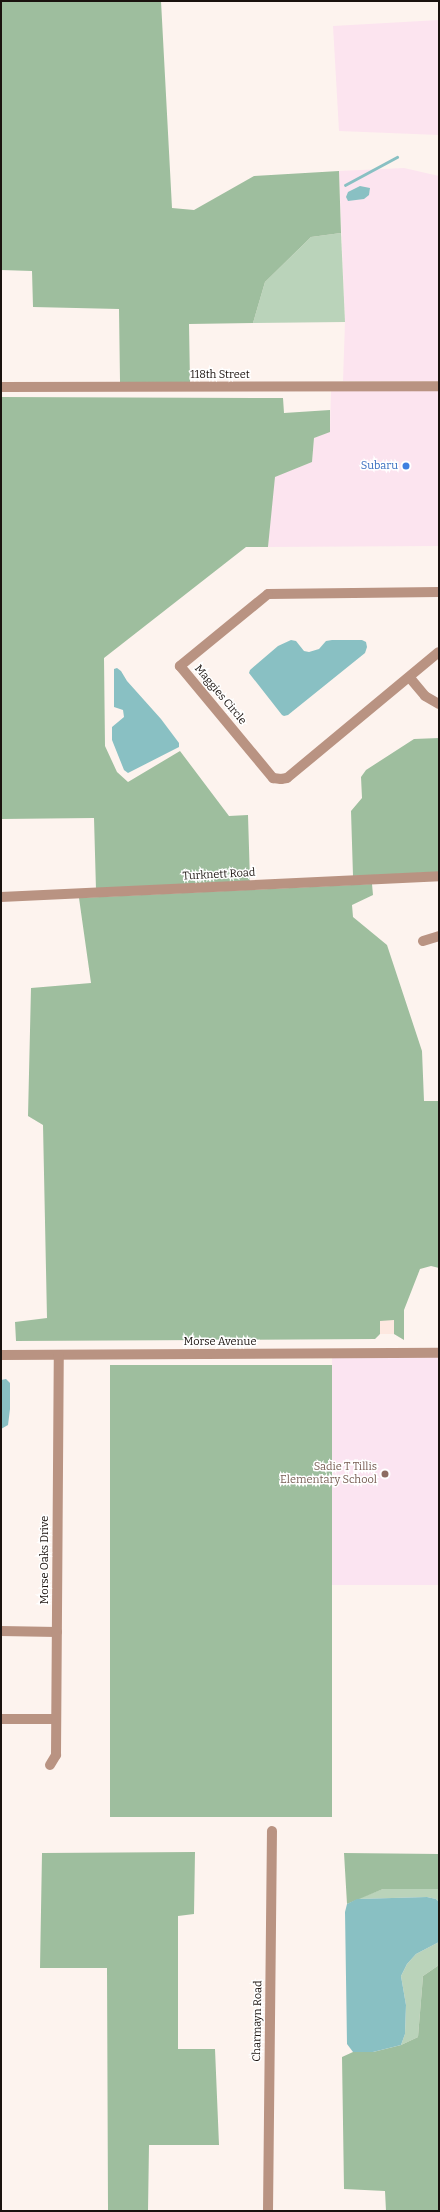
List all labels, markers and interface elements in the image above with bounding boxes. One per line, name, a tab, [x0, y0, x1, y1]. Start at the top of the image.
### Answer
street label: 118th Street	[190, 368, 250, 382]
place label: Subaru	[361, 459, 398, 473]
marker: Subaru	[401, 461, 411, 471]
street label: Maggies Circle	[191, 662, 249, 728]
street label: Turknett Road	[182, 867, 256, 883]
street label: Morse Avenue	[184, 1335, 256, 1349]
place label: Sadie T Tillis Elementary School	[280, 1461, 377, 1487]
marker: Sadie T Tillis Elementary School	[380, 1469, 390, 1479]
street label: Morse Oaks Drive	[38, 1516, 52, 1604]
street label: Charmayn Road	[251, 1980, 265, 2062]

